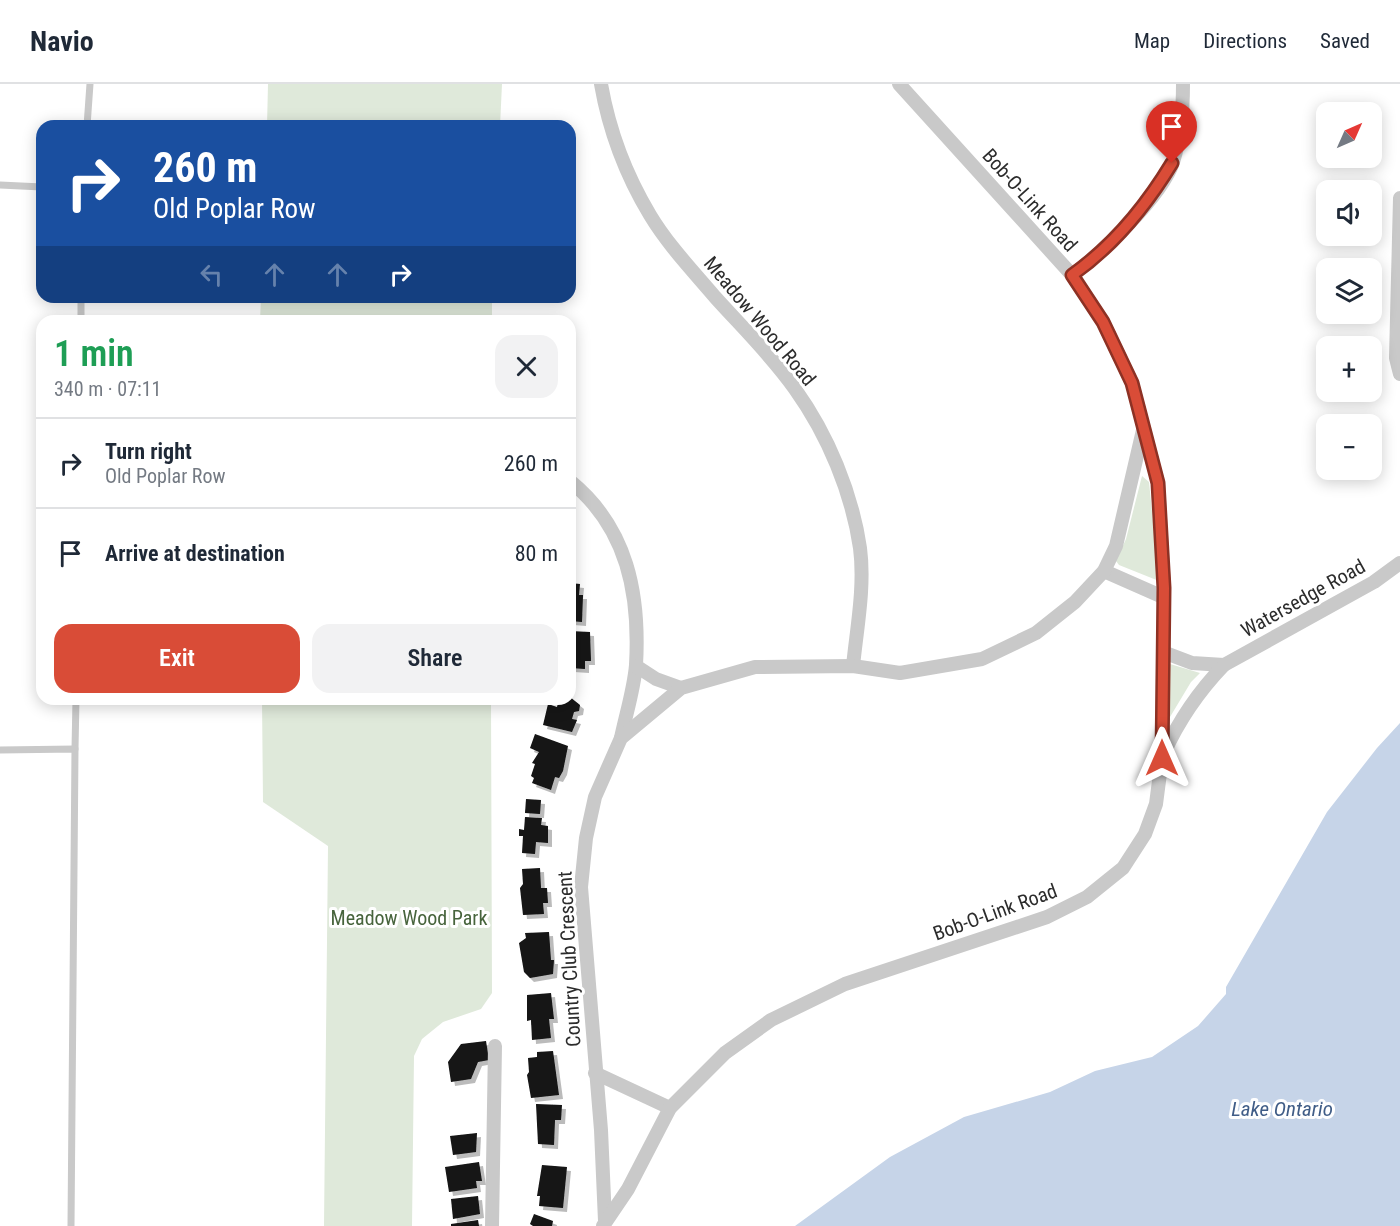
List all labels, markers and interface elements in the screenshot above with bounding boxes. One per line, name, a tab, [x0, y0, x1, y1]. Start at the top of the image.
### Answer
text: Navio	[30, 25, 94, 58]
text: Map	[1134, 29, 1170, 53]
text: Directions	[1203, 29, 1287, 53]
text: Saved	[1320, 29, 1370, 53]
pin	[1146, 101, 1197, 163]
north arrow	[1316, 102, 1382, 168]
map controls	[1316, 102, 1382, 480]
icon: arrive	[1155, 110, 1188, 143]
text: 260 m	[153, 143, 258, 192]
icon: right	[54, 144, 132, 222]
street label: Bob-O-Link Road	[977, 144, 1083, 256]
button: sound	[1316, 180, 1382, 246]
text: Old Poplar Row	[153, 193, 316, 225]
street label: Meadow Wood Road	[699, 252, 821, 390]
icon: left	[195, 258, 228, 291]
icon: ahead	[258, 258, 291, 291]
icon: ahead	[321, 258, 354, 291]
icon: right	[384, 258, 417, 291]
button: layers	[1316, 258, 1382, 324]
text: 1 min	[54, 333, 134, 375]
button: close	[495, 335, 558, 398]
button: +	[1316, 336, 1382, 402]
text: 340 m · 07:11	[54, 377, 161, 401]
button: −	[1316, 414, 1382, 480]
text: Turn right	[105, 439, 192, 464]
icon: right	[54, 447, 87, 480]
text: 260 m	[504, 451, 558, 476]
text: Old Poplar Row	[105, 464, 226, 488]
icon: arrive	[54, 537, 87, 570]
text: Arrive at destination	[105, 541, 285, 566]
text: 80 m	[515, 541, 558, 566]
street label: Watersedge Road	[1237, 554, 1369, 642]
button: Exit	[54, 624, 300, 693]
button: Share	[312, 624, 558, 693]
position arrow	[1130, 726, 1194, 790]
street label: Country Club Crescent	[552, 870, 586, 1047]
street label: Bob-O-Link Road	[930, 878, 1060, 946]
park label: Meadow Wood Park	[331, 906, 487, 930]
water label: Lake Ontario	[1231, 1097, 1333, 1121]

